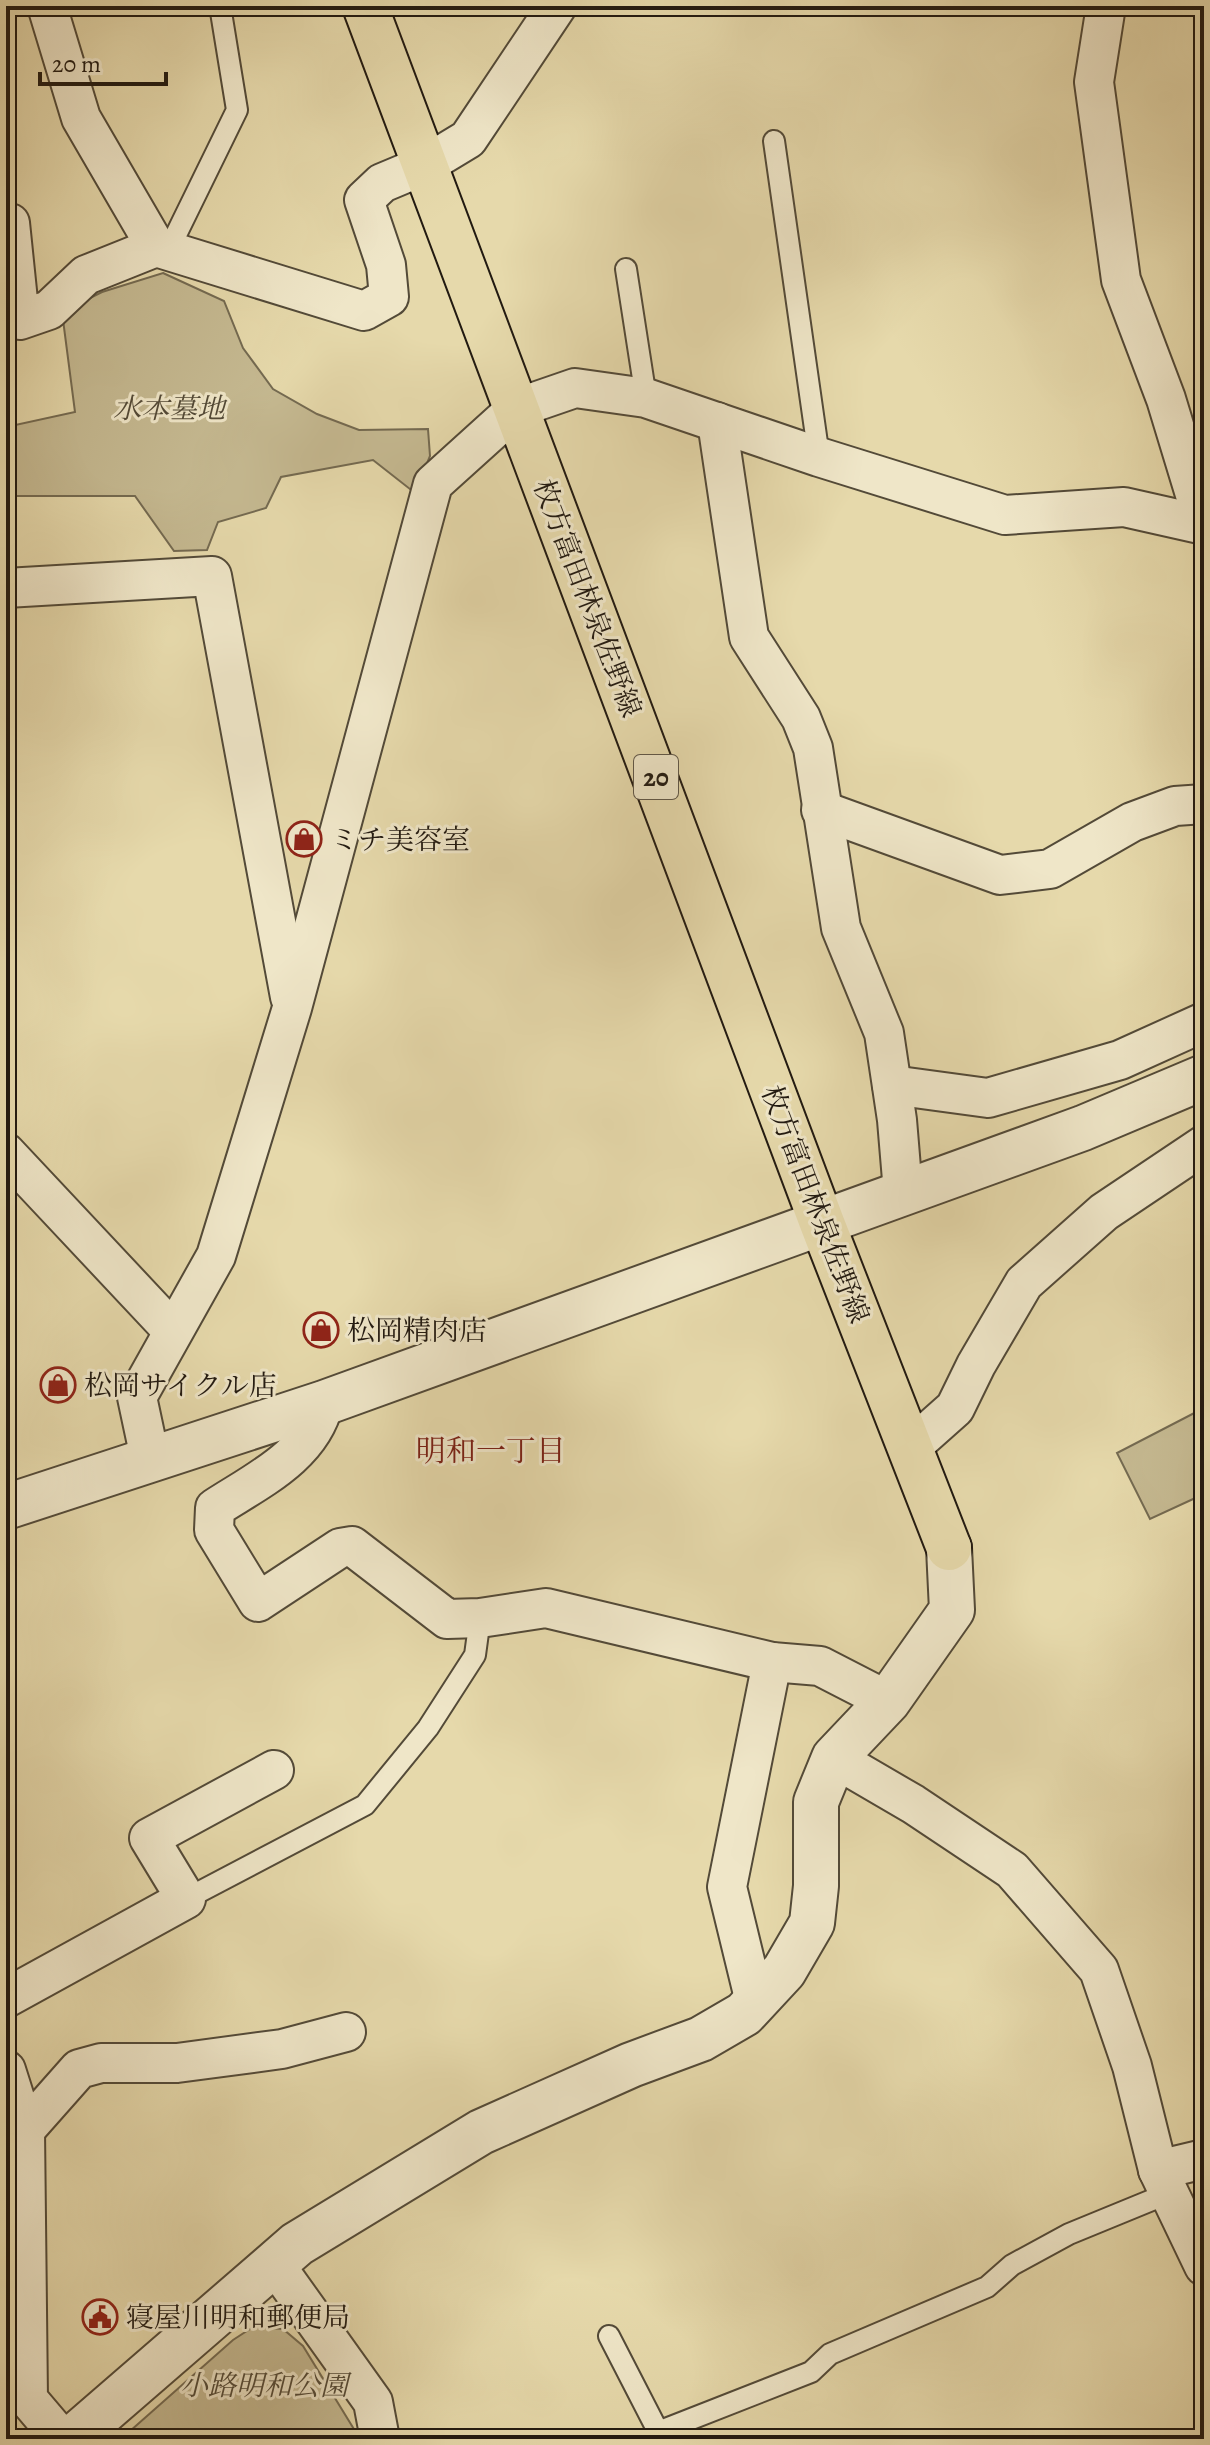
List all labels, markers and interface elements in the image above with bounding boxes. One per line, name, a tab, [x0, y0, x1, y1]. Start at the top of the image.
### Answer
scale bar	[40, 36, 166, 86]
text: 20 m	[52, 48, 101, 80]
park label: 水本墓地	[113, 390, 228, 428]
street label: 枚方富田林泉佐野線	[524, 474, 650, 723]
road number: 20	[634, 755, 678, 799]
shop icon: ミチ美容室	[285, 820, 323, 858]
place label: ミチ美容室	[330, 821, 470, 859]
street label: 枚方富田林泉佐野線	[752, 1080, 878, 1329]
shop icon: 松岡精肉店	[302, 1311, 340, 1349]
place label: 松岡精肉店	[347, 1312, 487, 1350]
shop icon: 松岡サイクル店	[39, 1366, 77, 1404]
place label: 松岡サイクル店	[84, 1367, 277, 1405]
district label: 明和一丁目	[416, 1431, 566, 1471]
public building icon: 寝屋川明和郵便局	[81, 2298, 119, 2336]
place label: 寝屋川明和郵便局	[126, 2299, 350, 2337]
park label: 小路明和公園	[180, 2367, 352, 2405]

